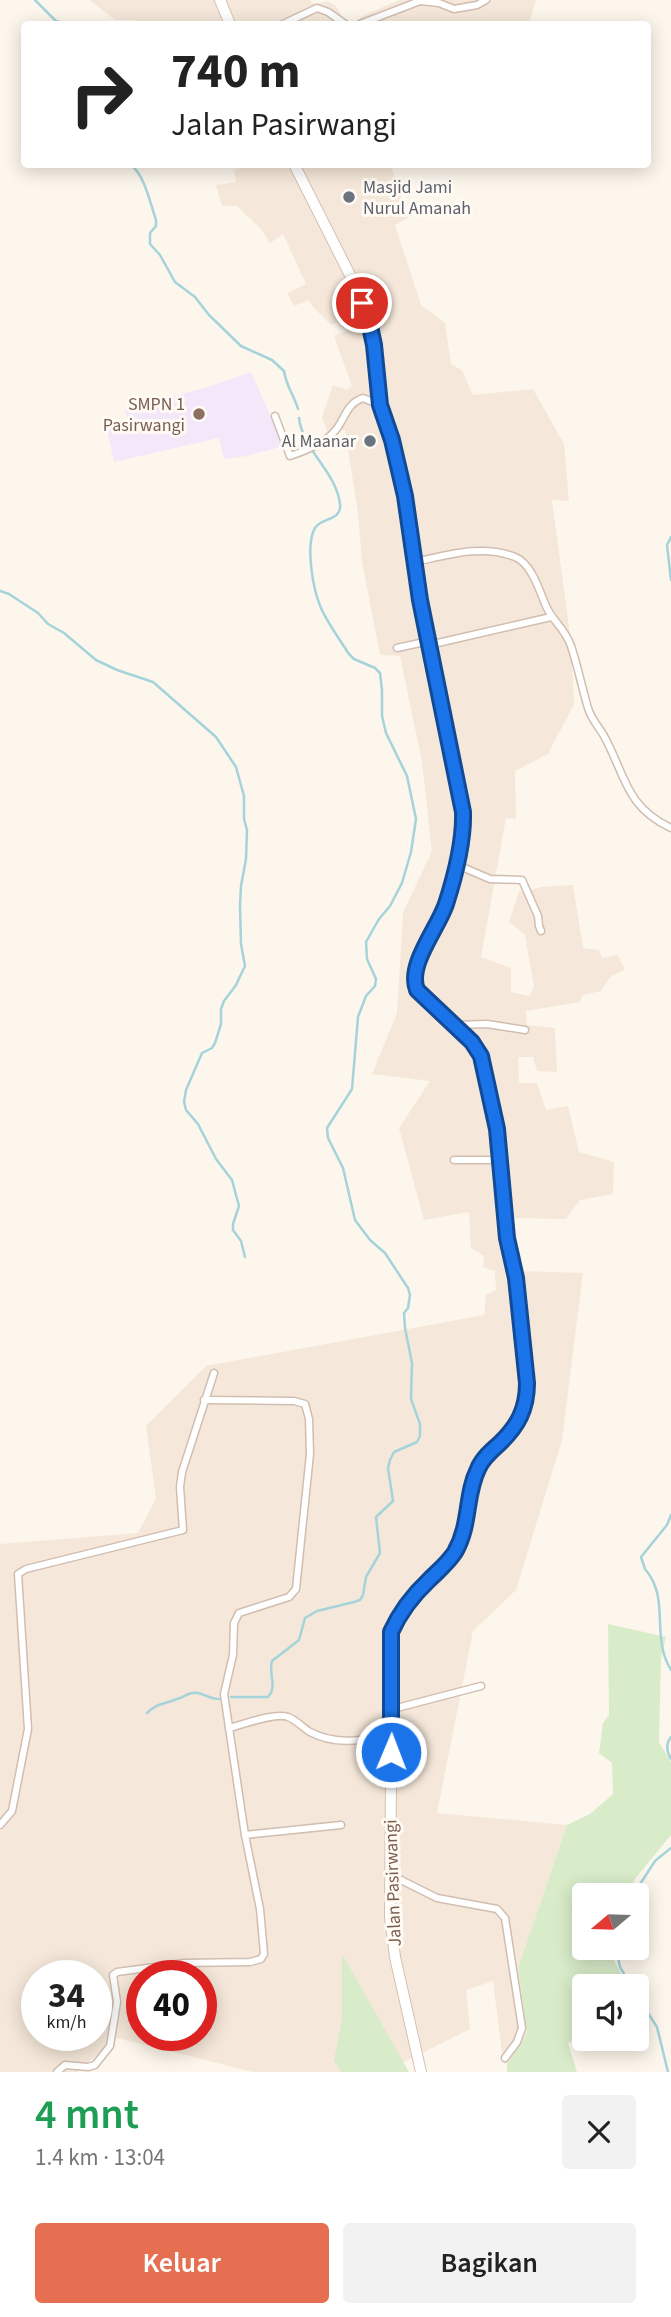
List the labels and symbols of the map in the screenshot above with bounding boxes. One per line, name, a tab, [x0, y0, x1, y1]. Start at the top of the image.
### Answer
place label: Masjid Jami Nurul Amanah	[363, 175, 471, 221]
marker: Masjid Jami Nurul Amanah	[341, 189, 357, 205]
pin	[332, 273, 392, 333]
place label: SMPN 1 Pasirwangi	[103, 392, 185, 438]
marker: SMPN 1 Pasirwangi	[191, 406, 207, 422]
place label: Al Maanar	[282, 429, 357, 454]
marker: Al Maanar	[362, 433, 378, 449]
position arrow	[354, 1715, 428, 1789]
street label: Jalan Pasirwangi	[378, 1819, 408, 1947]
north arrow	[572, 1883, 649, 1960]
speed limit sign: 40	[126, 1960, 217, 2051]

